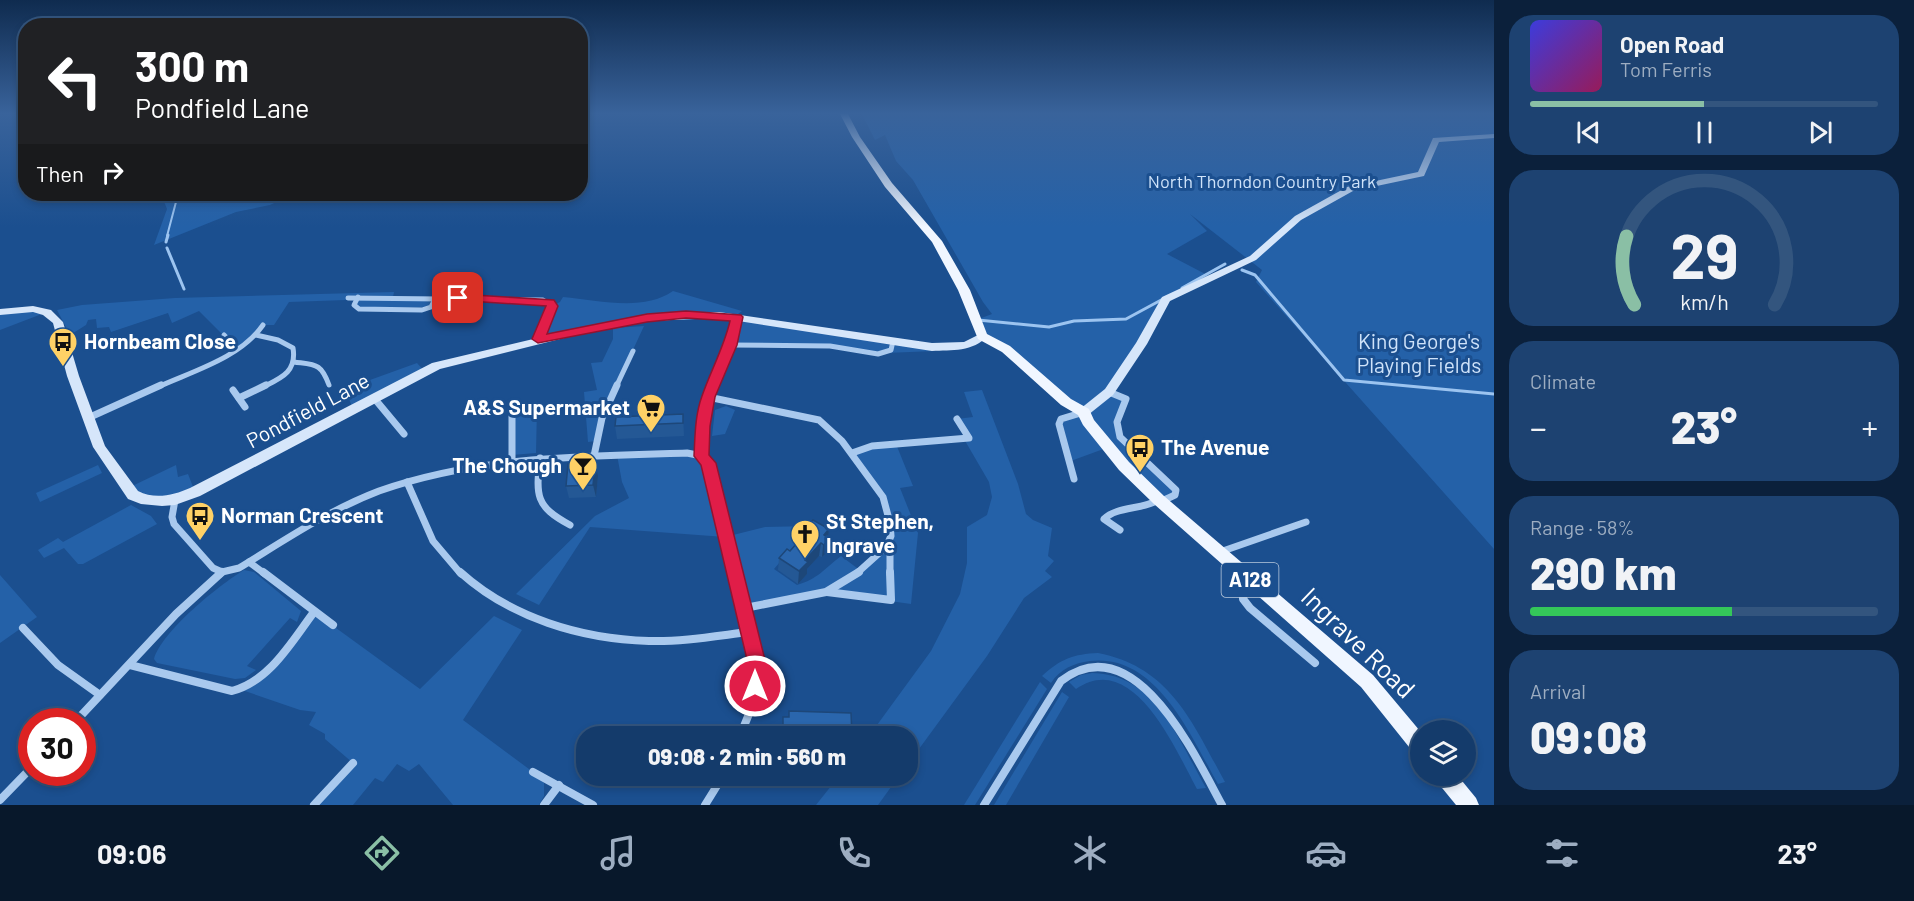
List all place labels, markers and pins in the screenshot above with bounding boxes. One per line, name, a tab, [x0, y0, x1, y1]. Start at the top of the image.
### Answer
pin	[432, 272, 483, 323]
bus stop icon: Hornbeam Close	[47, 326, 79, 368]
place label: Hornbeam Close	[84, 328, 236, 353]
supermarket icon: A&S Supermarket	[635, 392, 667, 434]
place label: A&S Supermarket	[463, 394, 630, 419]
bus stop icon: The Avenue	[1124, 432, 1156, 474]
place label: The Avenue	[1161, 434, 1269, 459]
bar icon: The Chough	[567, 450, 599, 492]
place label: The Chough	[452, 452, 562, 477]
bus stop icon: Norman Crescent	[184, 500, 216, 542]
place label: Norman Crescent	[221, 502, 384, 527]
place label: St Stephen, Ingrave	[826, 508, 934, 557]
church icon: St Stephen, Ingrave	[789, 518, 821, 560]

